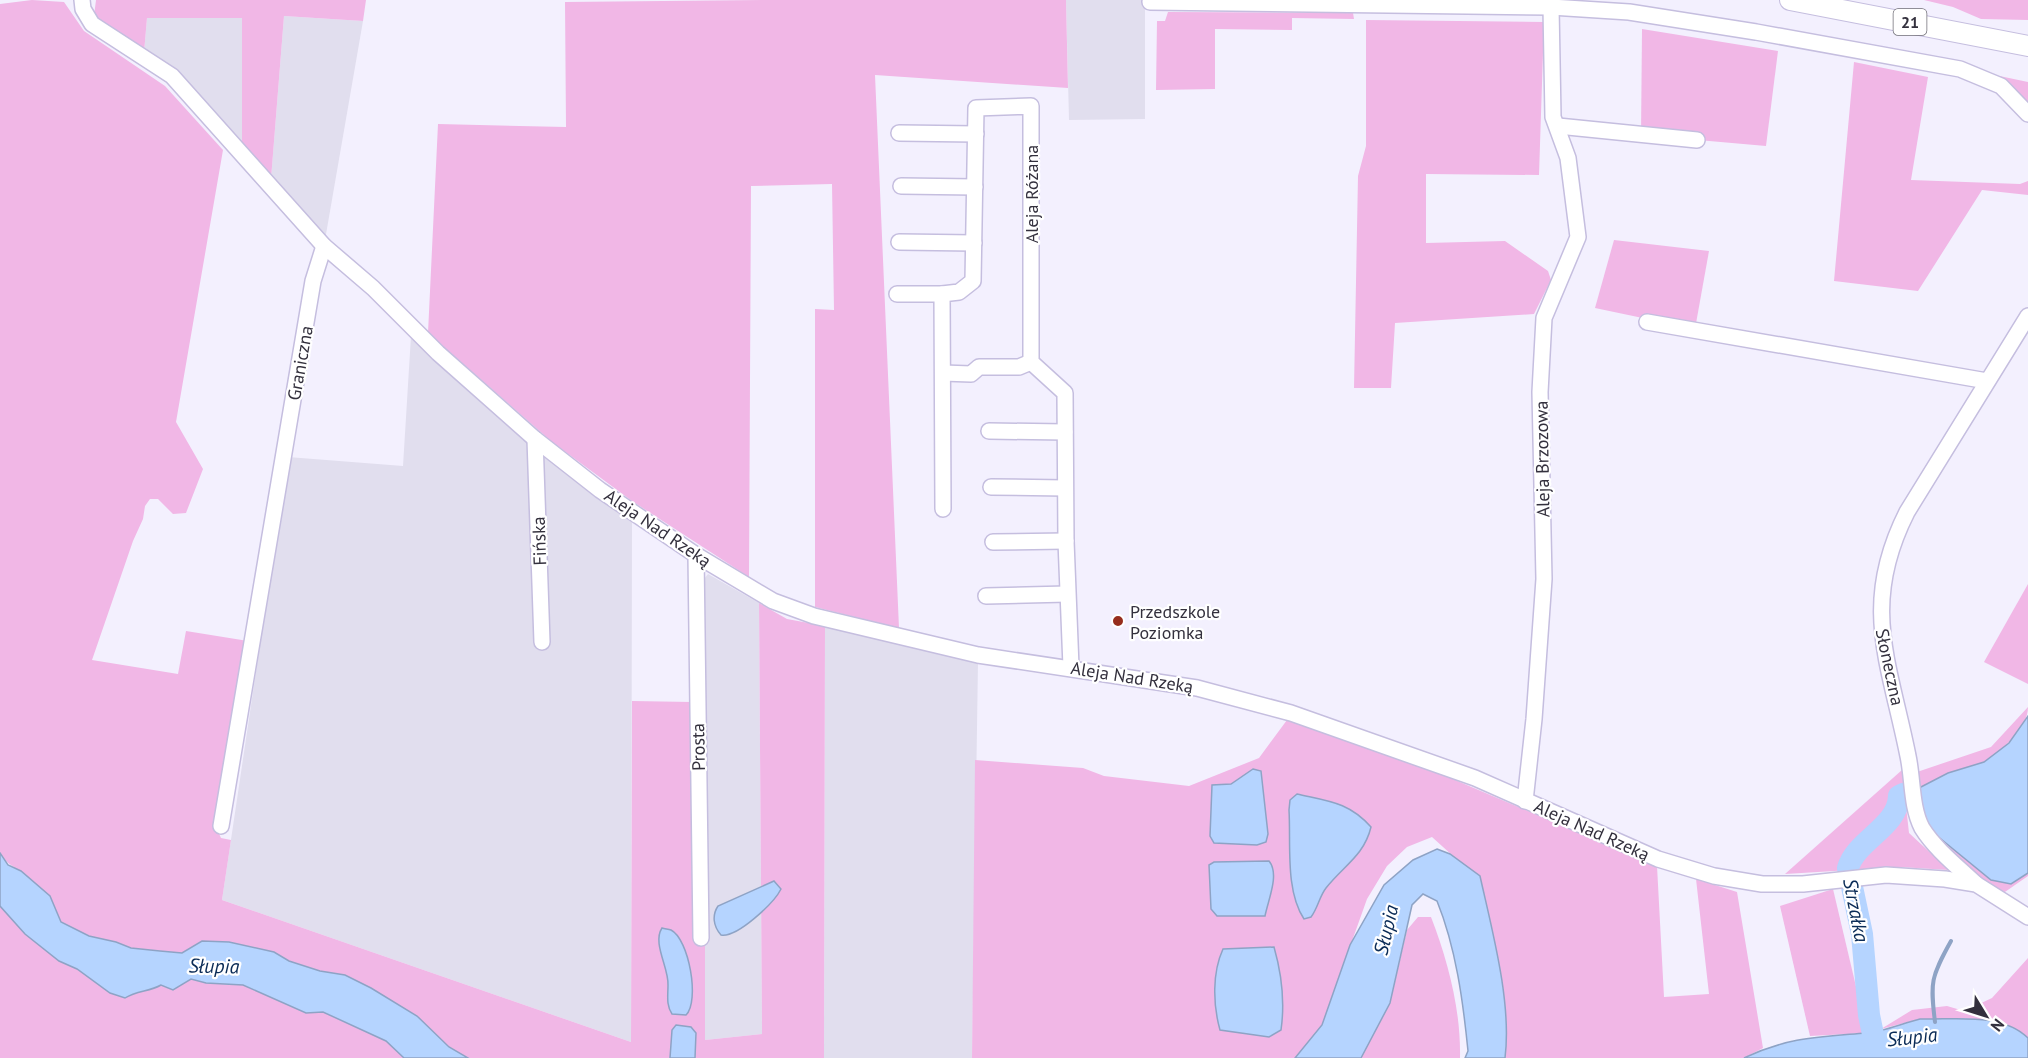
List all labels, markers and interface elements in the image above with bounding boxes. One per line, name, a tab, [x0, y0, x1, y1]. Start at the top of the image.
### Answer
road number: 21	[1894, 9, 1926, 35]
street label: Aleja Różana	[1020, 145, 1043, 243]
street label: Graniczna	[282, 324, 318, 402]
street label: Aleja Brzozowa	[1529, 401, 1555, 517]
street label: Aleja Nad Rzeką	[600, 484, 716, 572]
street label: Fińska	[527, 516, 551, 566]
place label: Przedszkole Poziomka	[1130, 600, 1220, 644]
marker: Przedszkole Poziomka	[1111, 614, 1125, 628]
street label: Słoneczna	[1871, 627, 1909, 707]
street label: Aleja Nad Rzeką	[1069, 656, 1195, 698]
street label: Prosta	[686, 723, 710, 771]
street label: Aleja Nad Rzeką	[1531, 794, 1653, 866]
water label: Strzałka	[1837, 876, 1875, 944]
water label: Słupia	[1368, 902, 1404, 958]
water label: Słupia	[188, 953, 240, 979]
north arrow	[1956, 986, 2016, 1046]
text: N	[1987, 1015, 2009, 1036]
water label: Słupia	[1885, 1021, 1939, 1053]

